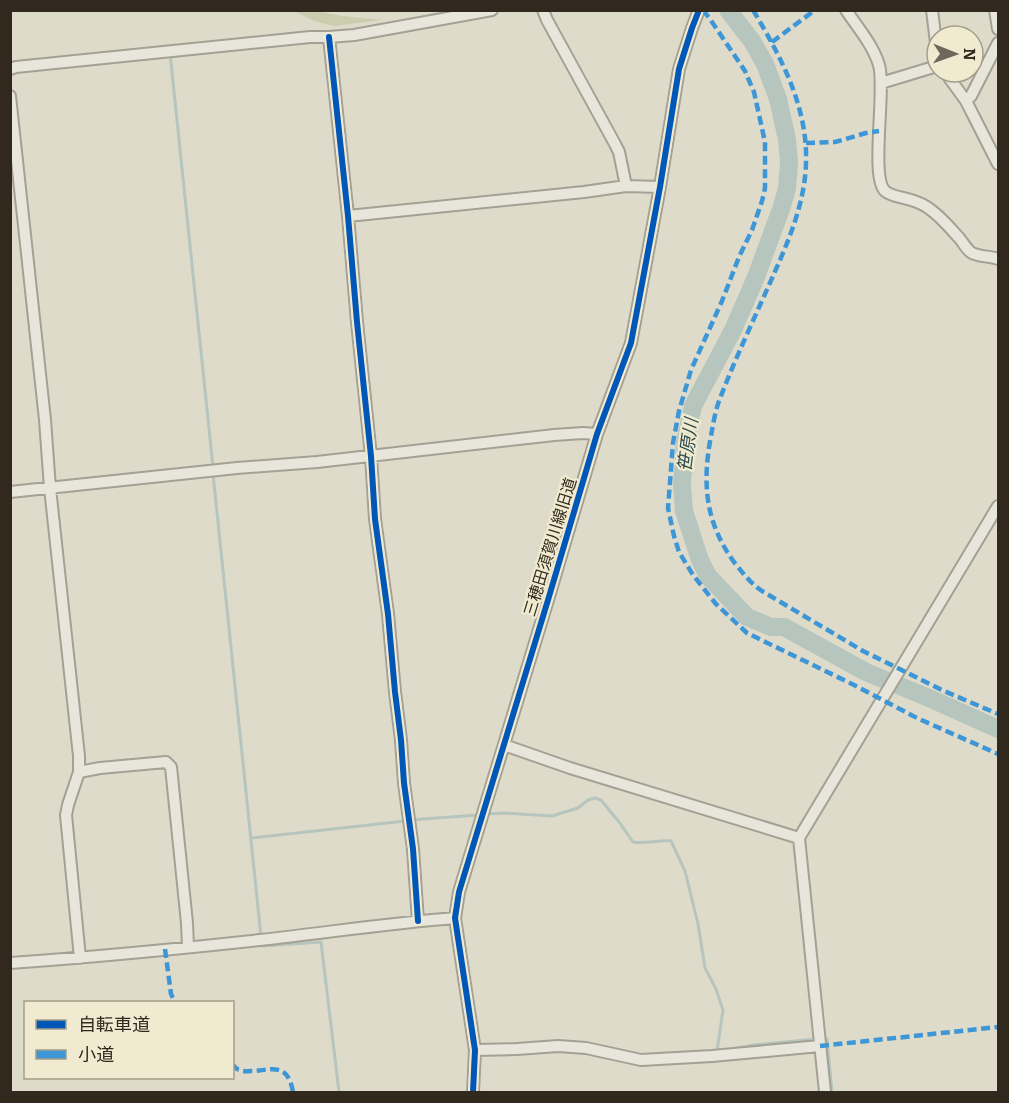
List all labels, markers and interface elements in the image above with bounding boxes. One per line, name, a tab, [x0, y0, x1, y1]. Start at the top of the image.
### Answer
north arrow	[925, 24, 985, 84]
text: N	[960, 48, 979, 61]
water label: 笹原川	[673, 415, 703, 473]
street label: 三穂田須賀川線旧道	[520, 475, 580, 619]
legend	[24, 1001, 234, 1079]
text: 自転車道	[78, 1014, 150, 1036]
text: 小道	[78, 1044, 114, 1066]

